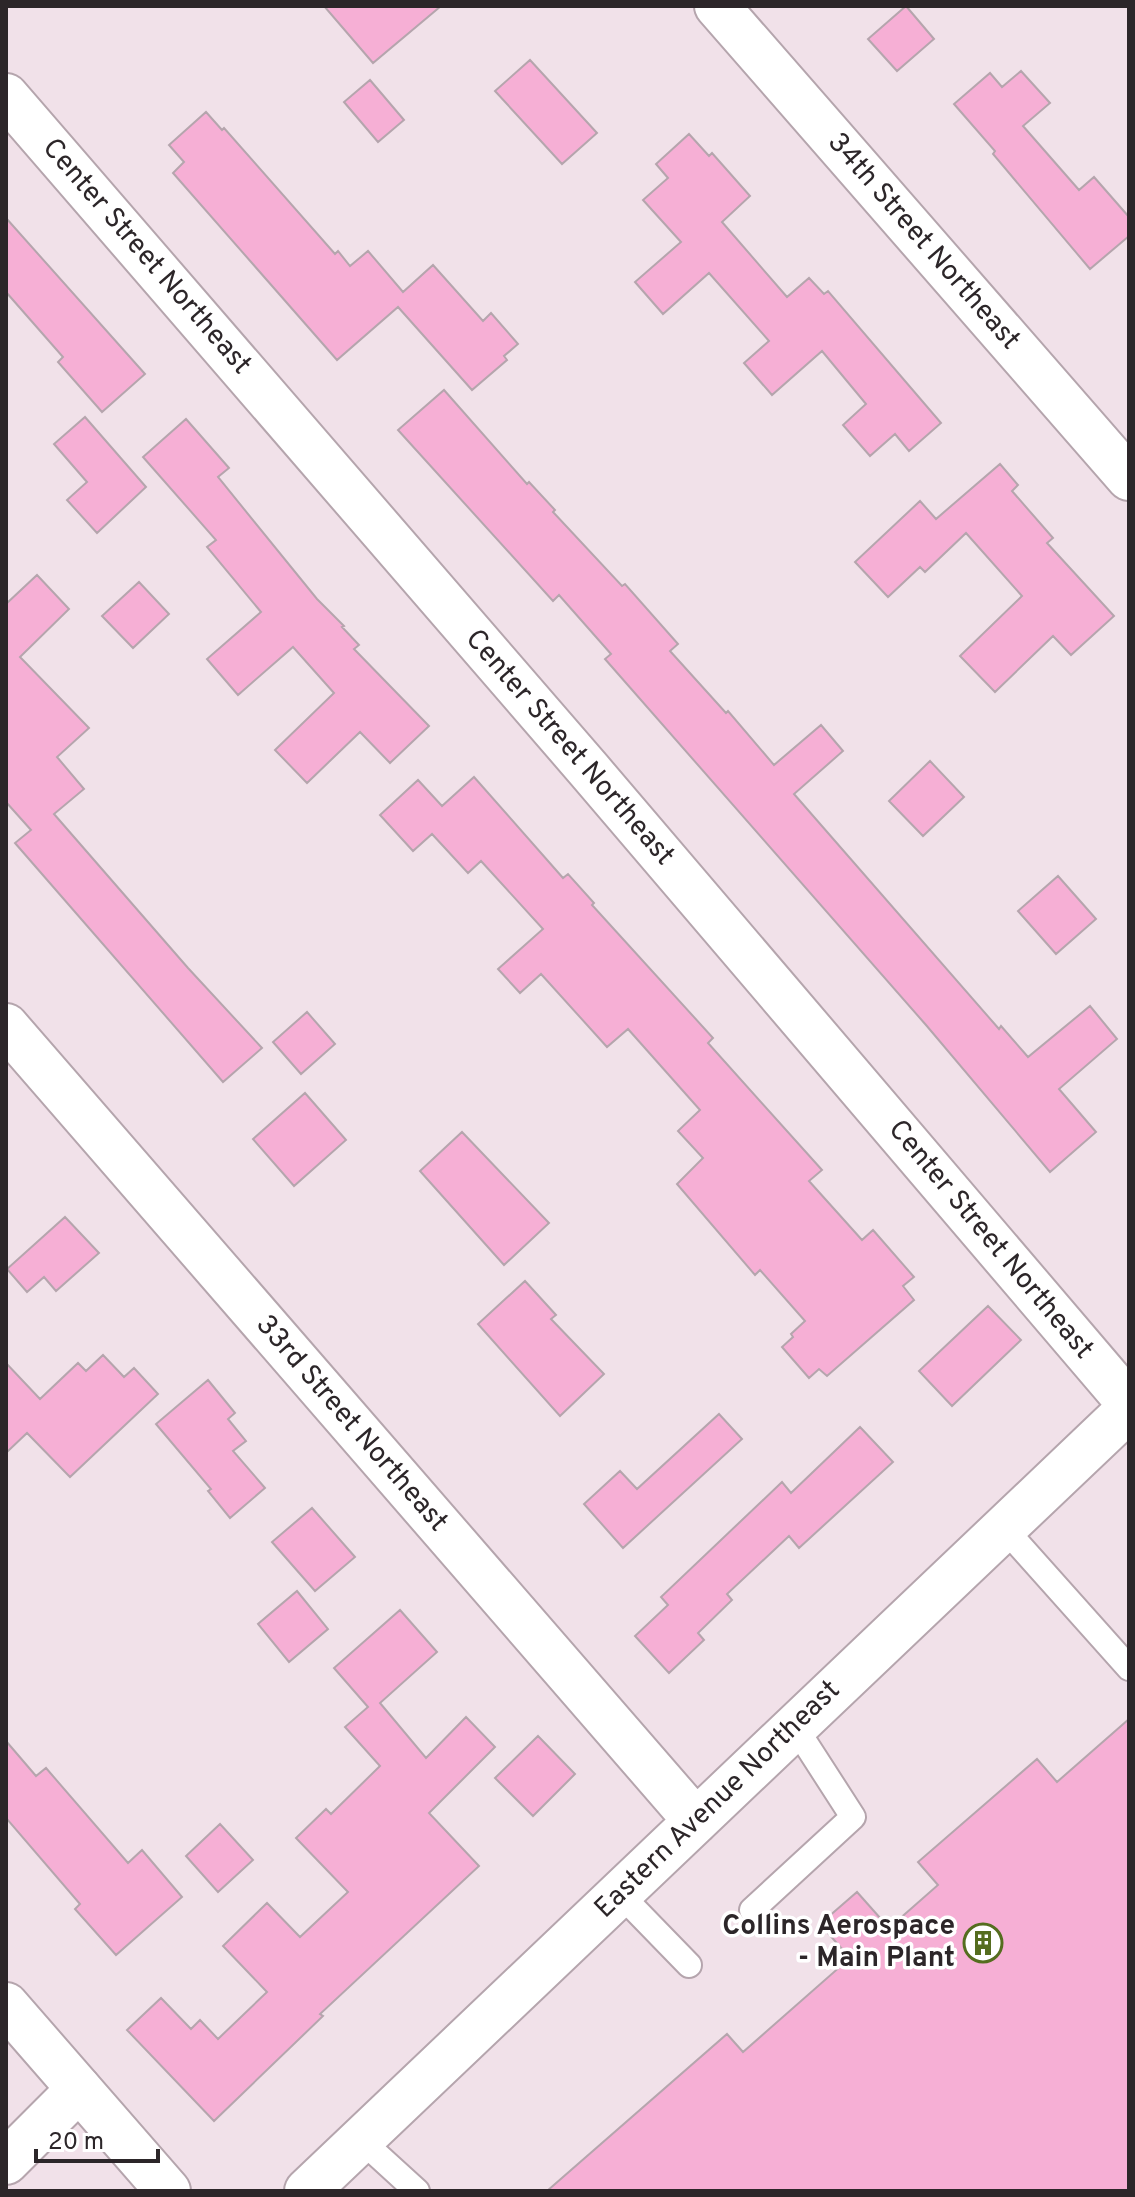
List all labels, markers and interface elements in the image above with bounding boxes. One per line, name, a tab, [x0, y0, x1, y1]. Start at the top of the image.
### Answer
street label: 34th Street Northeast	[819, 126, 1027, 358]
street label: Center Street Northeast	[33, 131, 259, 383]
street label: Center Street Northeast	[456, 622, 682, 874]
street label: Center Street Northeast	[879, 1113, 1101, 1367]
street label: 33rd Street Northeast	[247, 1308, 455, 1540]
street label: Eastern Avenue Northeast	[588, 1673, 848, 1927]
place label: Collins Aerospace - Main Plant	[722, 1909, 955, 1977]
building icon: Collins Aerospace - Main Plant	[962, 1922, 1004, 1964]
scale bar	[36, 2113, 158, 2163]
text: 20 m	[48, 2128, 104, 2158]

